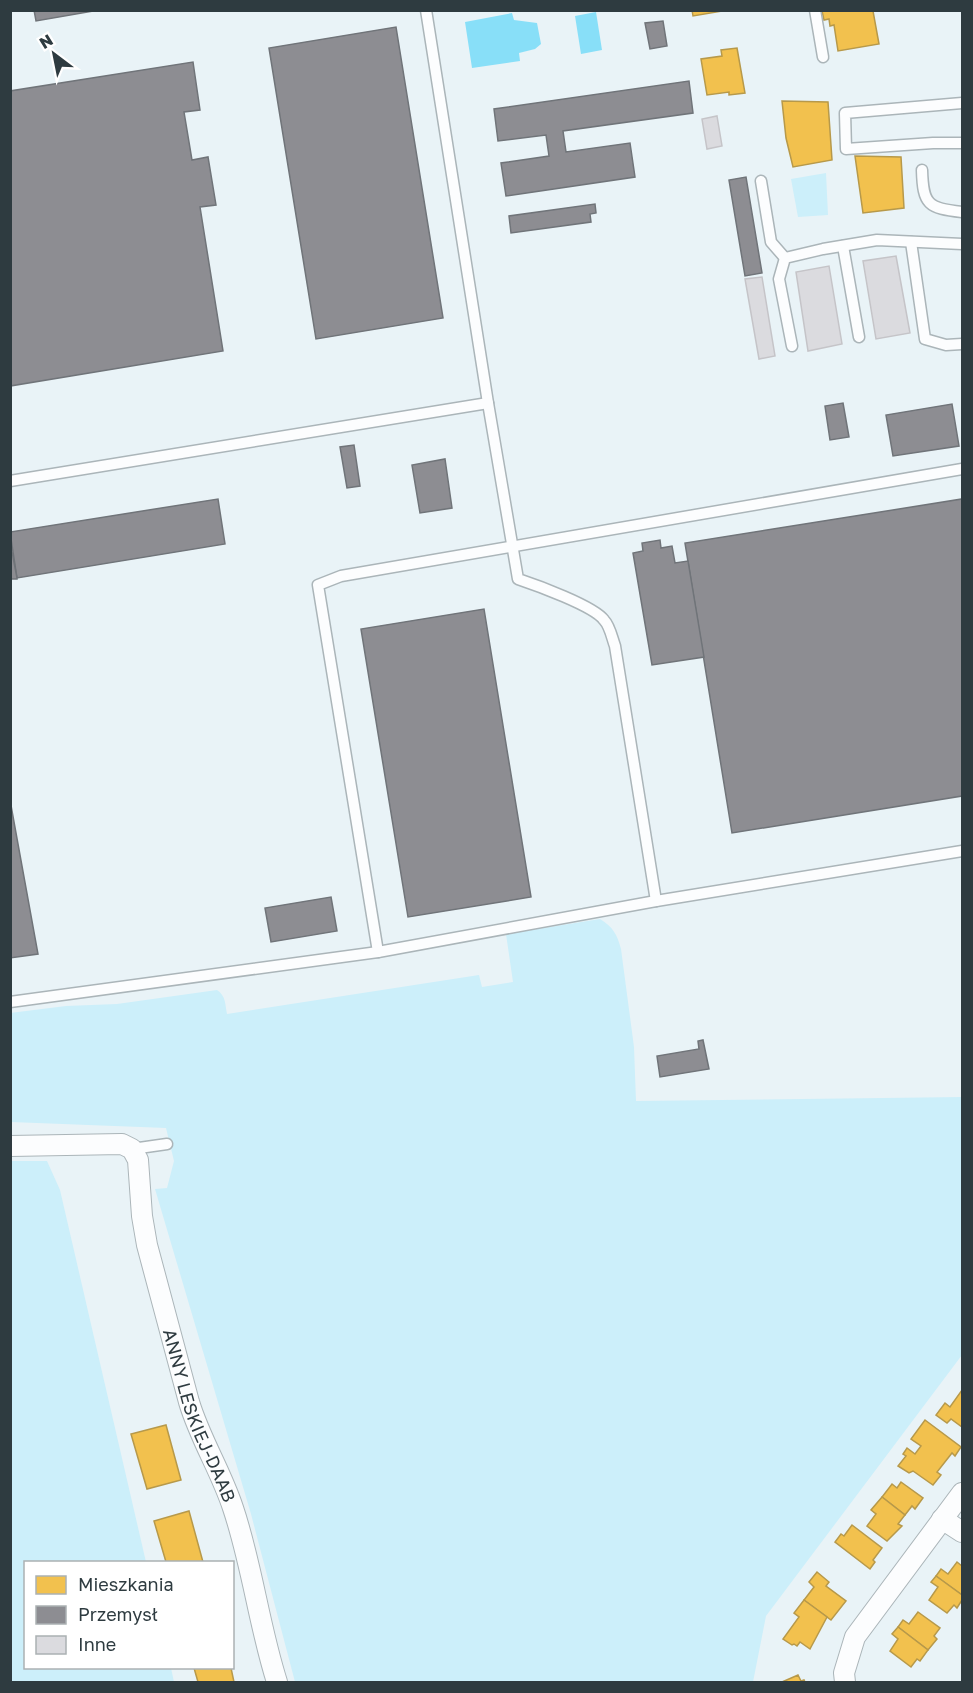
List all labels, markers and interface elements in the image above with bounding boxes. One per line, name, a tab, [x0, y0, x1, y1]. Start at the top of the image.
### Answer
north arrow	[24, 24, 84, 84]
text: N	[36, 30, 57, 53]
street label: ANNY LESKIEJ-DAAB	[159, 1326, 241, 1505]
legend	[24, 1561, 234, 1669]
text: Mieszkania	[78, 1573, 174, 1595]
text: Przemysł	[78, 1603, 158, 1625]
text: Inne	[78, 1633, 116, 1655]

